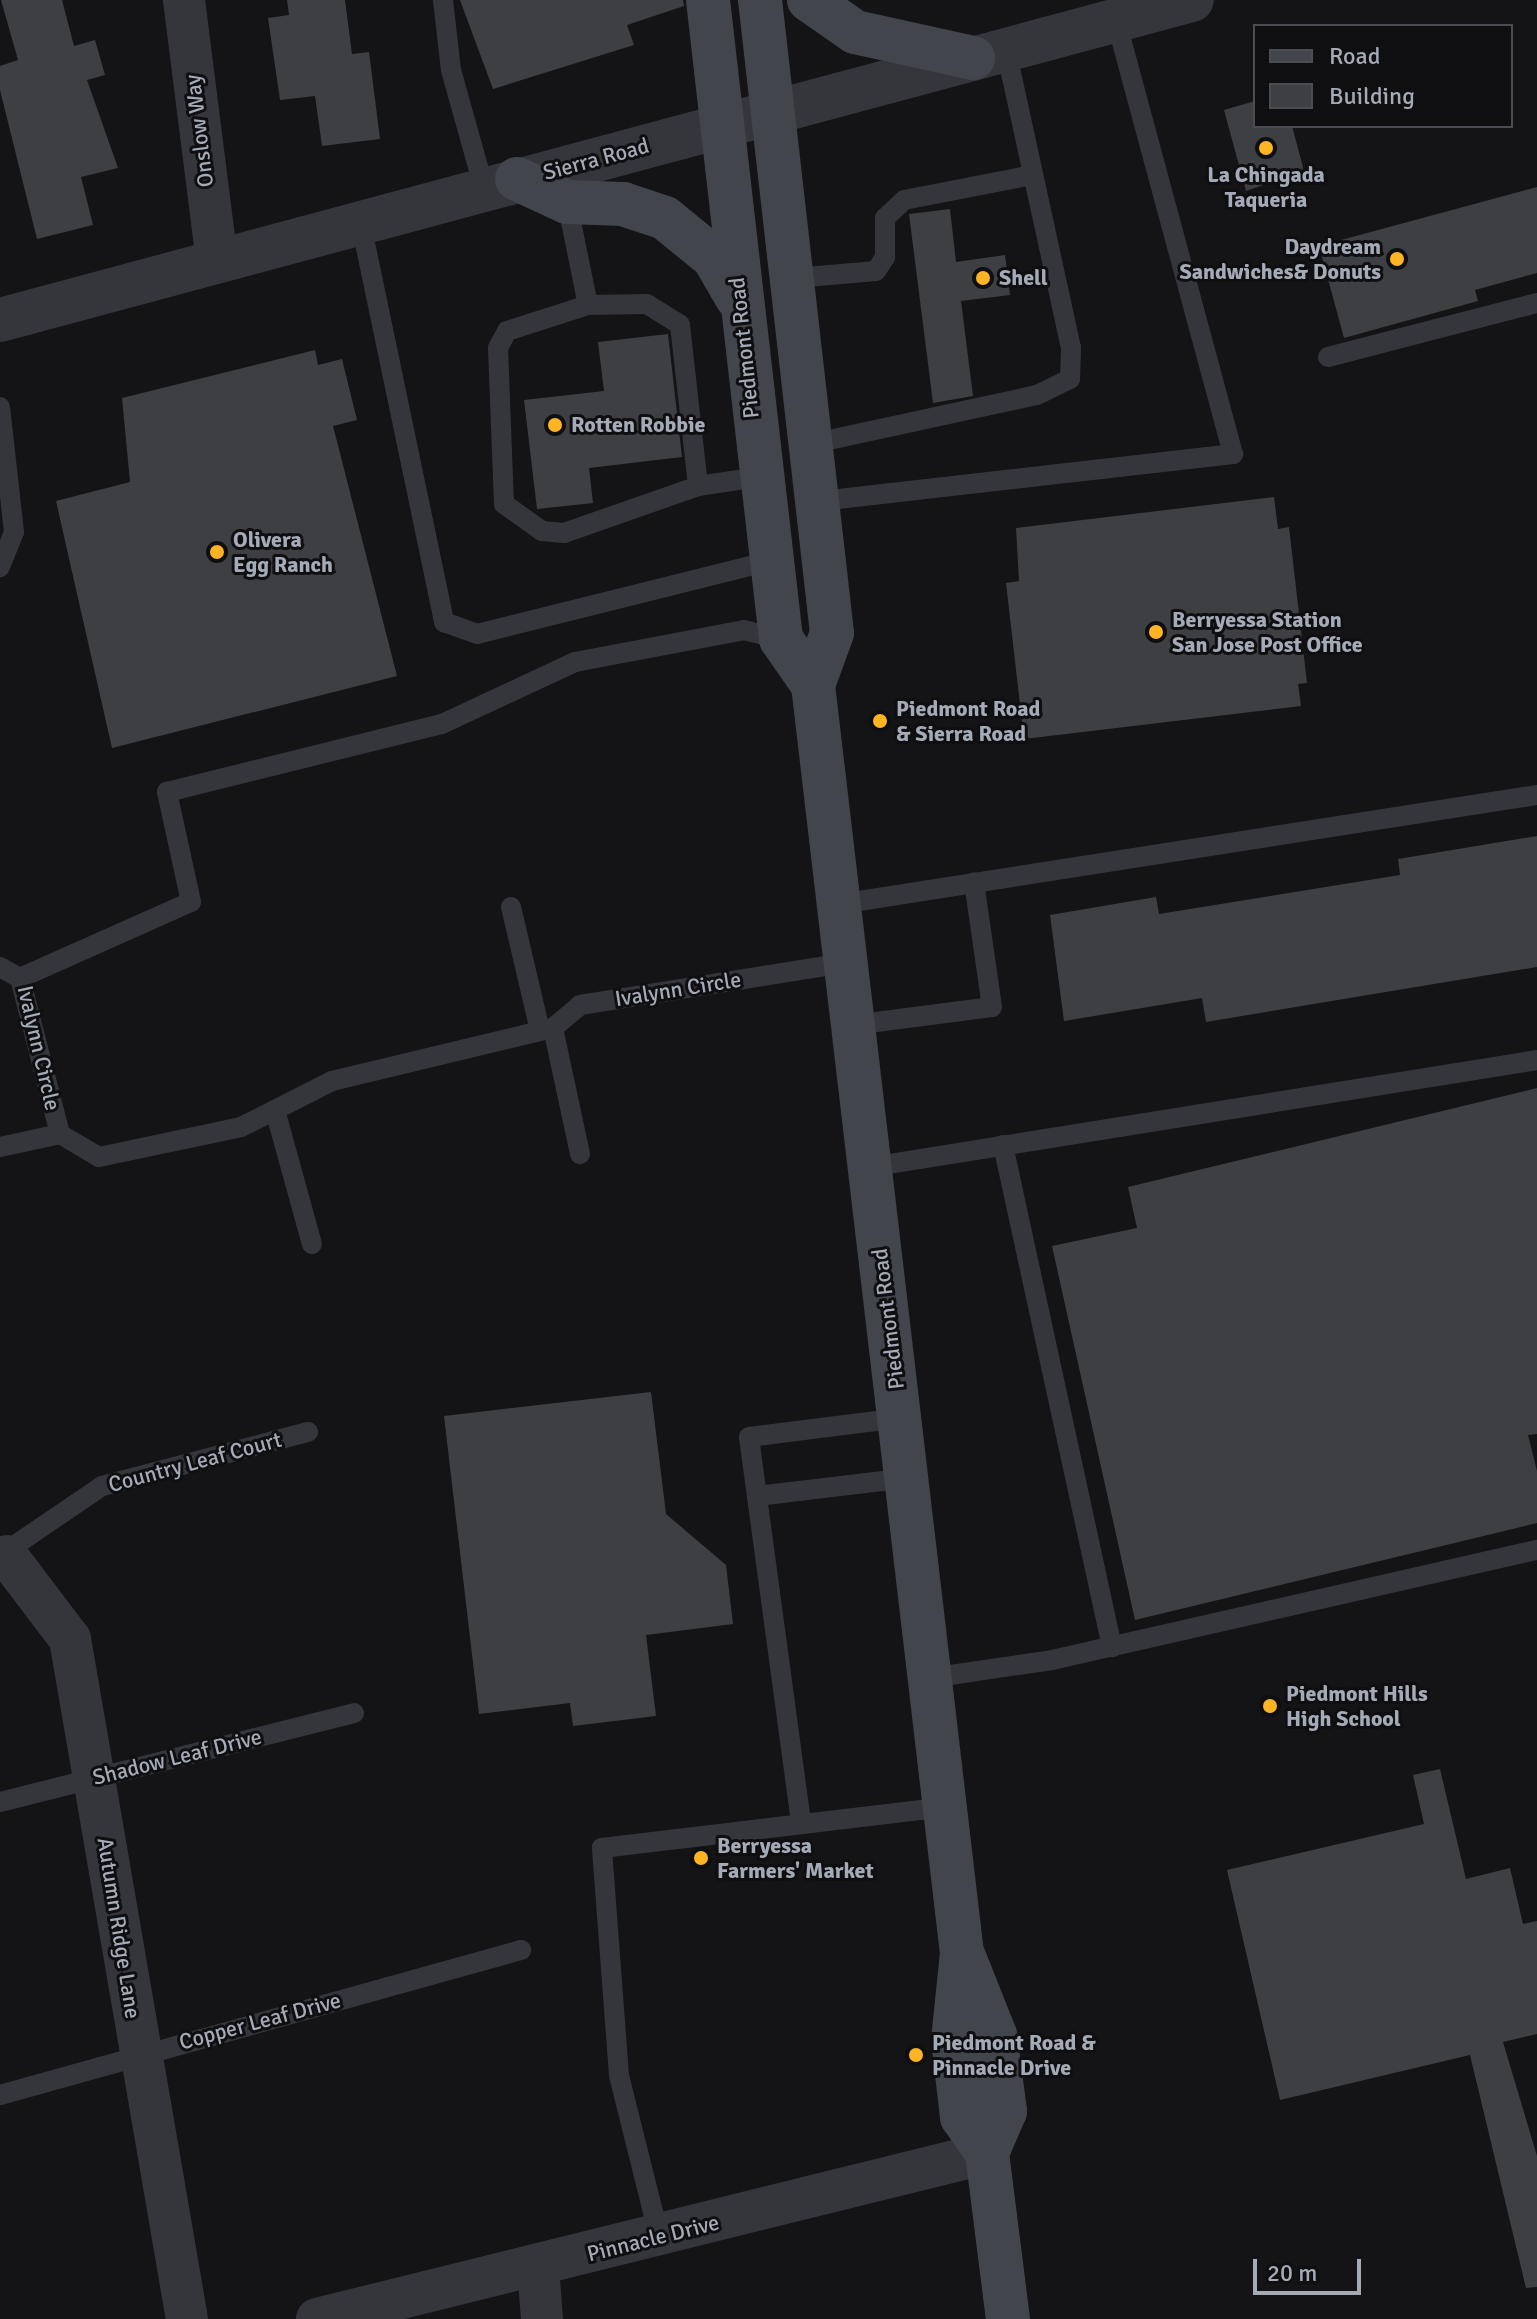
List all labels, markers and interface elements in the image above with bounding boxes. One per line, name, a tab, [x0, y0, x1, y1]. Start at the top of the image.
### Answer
legend	[1253, 24, 1513, 128]
text: Road	[1329, 41, 1380, 71]
street label: Onslow Way	[179, 73, 219, 189]
text: Building	[1329, 81, 1415, 111]
street label: Sierra Road	[540, 132, 652, 186]
marker: La Chingada Taqueria	[1257, 139, 1275, 157]
place label: La Chingada Taqueria	[1207, 161, 1325, 212]
place label: Daydream Sandwiches& Donuts	[1179, 233, 1381, 284]
marker: Daydream Sandwiches& Donuts	[1388, 250, 1406, 268]
place label: Shell	[999, 265, 1048, 291]
marker: Shell	[974, 269, 992, 287]
street label: Piedmont Road	[723, 276, 765, 420]
place label: Rotten Robbie	[571, 412, 705, 438]
marker: Rotten Robbie	[546, 416, 564, 434]
place label: Olivera Egg Ranch	[233, 526, 333, 578]
marker: Olivera Egg Ranch	[208, 543, 226, 561]
place label: Berryessa Station San Jose Post Office	[1172, 606, 1363, 658]
marker: Berryessa Station San Jose Post Office	[1147, 623, 1165, 641]
place label: Piedmont Road & Sierra Road	[896, 695, 1040, 746]
marker: Piedmont Road & Sierra Road	[871, 712, 889, 730]
street label: Ivalynn Circle	[613, 966, 743, 1012]
street label: Ivalynn Circle	[12, 983, 66, 1113]
street label: Piedmont Road	[866, 1247, 910, 1391]
street label: Country Leaf Court	[106, 1426, 284, 1498]
place label: Piedmont Hills High School	[1286, 1680, 1428, 1732]
marker: Piedmont Hills High School	[1261, 1697, 1279, 1715]
street label: Shadow Leaf Drive	[90, 1723, 264, 1791]
place label: Berryessa Farmers' Market	[717, 1832, 874, 1884]
street label: Autumn Ridge Lane	[92, 1836, 146, 2020]
marker: Berryessa Farmers' Market	[692, 1849, 710, 1867]
street label: Copper Leaf Drive	[176, 1987, 344, 2055]
place label: Piedmont Road & Pinnacle Drive	[932, 2029, 1096, 2080]
marker: Piedmont Road & Pinnacle Drive	[907, 2046, 925, 2064]
street label: Pinnacle Drive	[584, 2209, 722, 2267]
scale bar	[1257, 2243, 1365, 2293]
text: 20 m	[1267, 2258, 1317, 2288]

